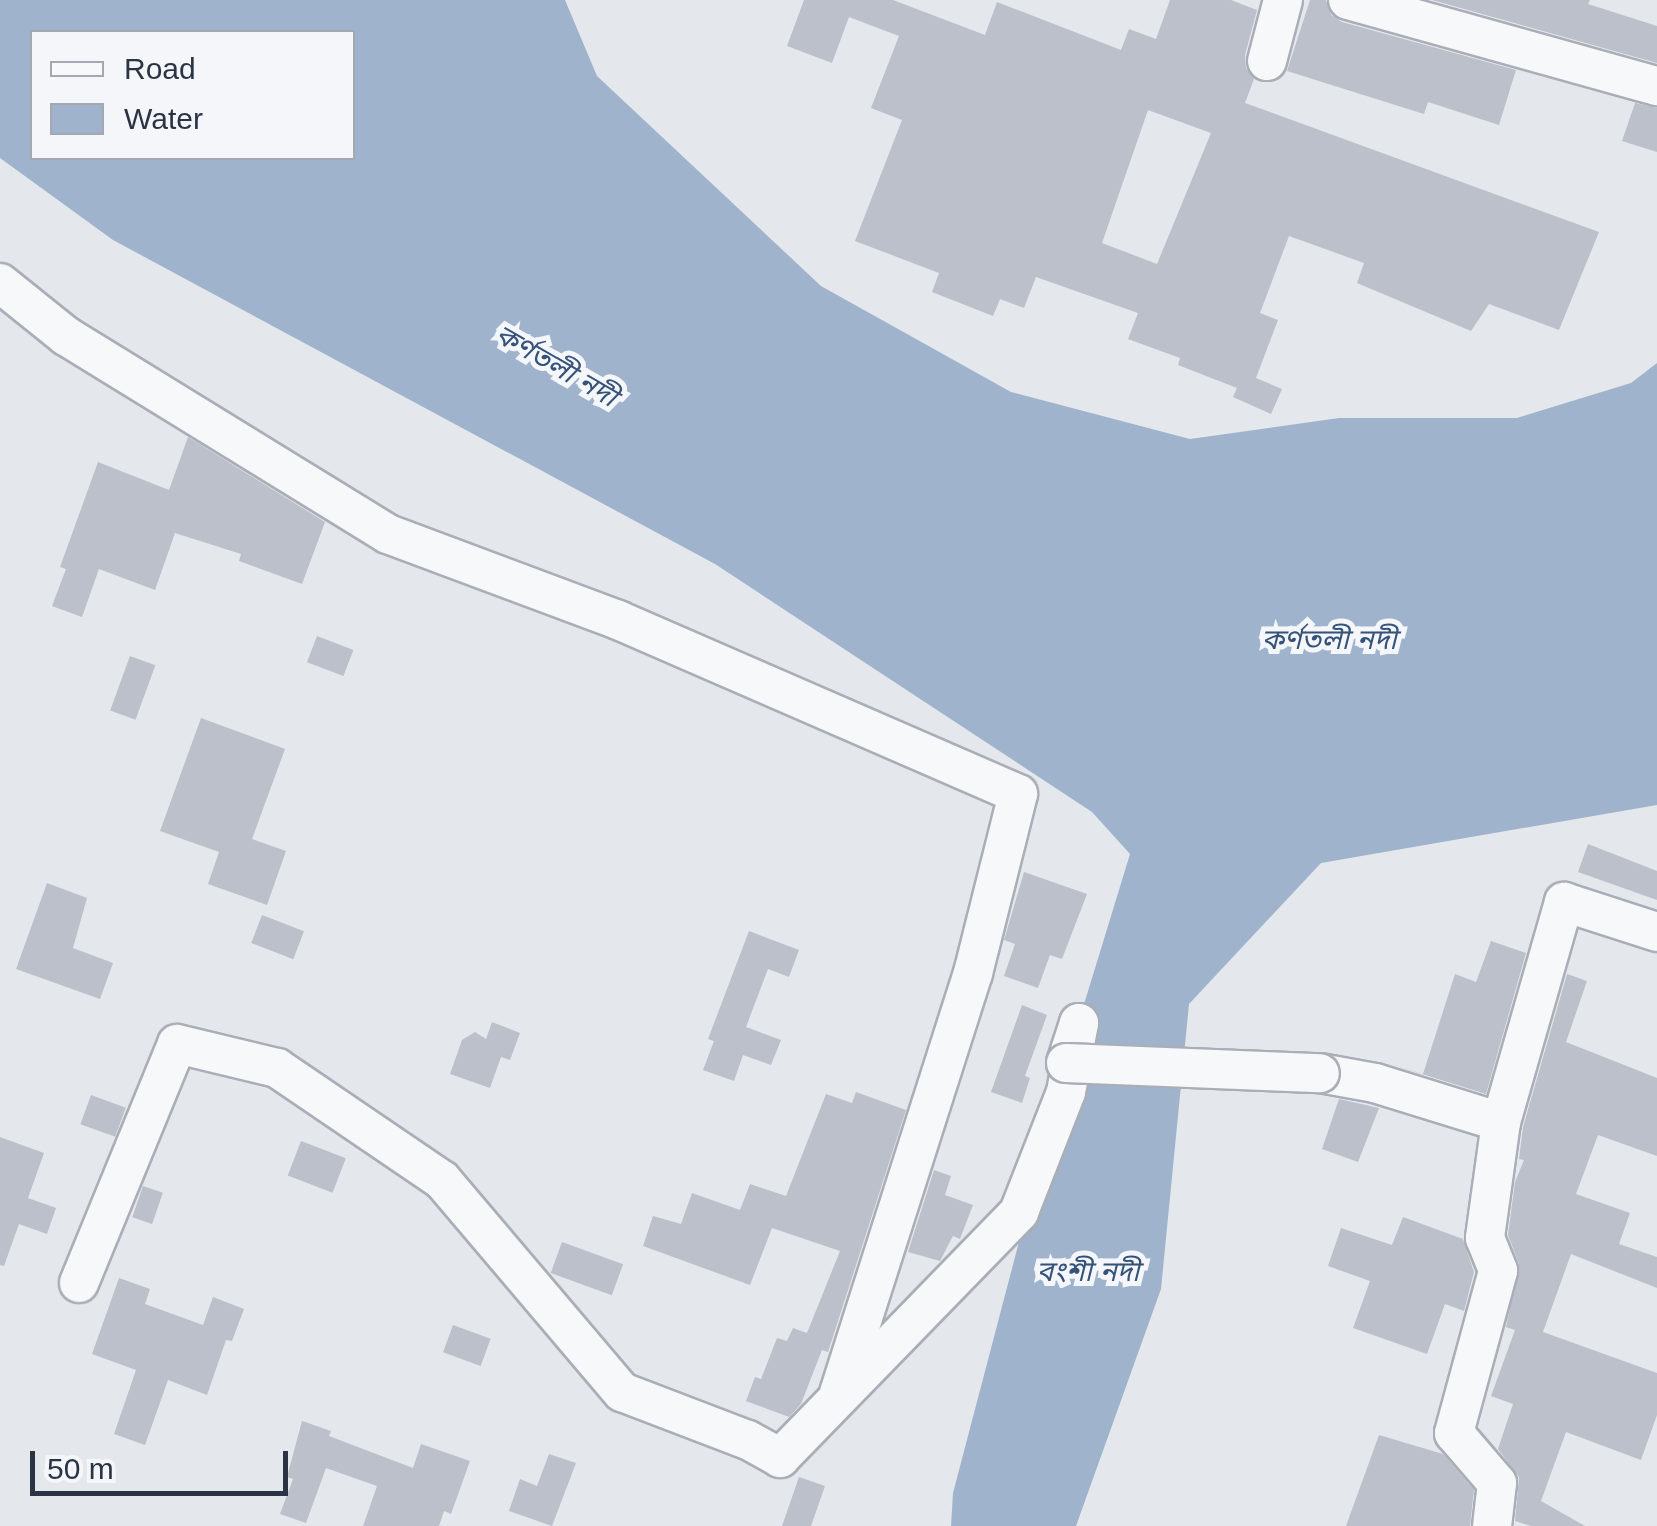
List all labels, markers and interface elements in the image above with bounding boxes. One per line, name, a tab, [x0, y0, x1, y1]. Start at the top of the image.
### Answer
legend	[30, 30, 355, 160]
text: Road	[124, 52, 196, 85]
text: Water	[124, 102, 203, 135]
water label: কর্ণতলী নদী	[489, 318, 623, 414]
water label: কর্ণতলী নদী	[1261, 623, 1397, 657]
water label: বংশী নদী	[1036, 1255, 1140, 1289]
scale bar	[35, 1431, 292, 1493]
text: 50 m	[47, 1452, 114, 1485]

